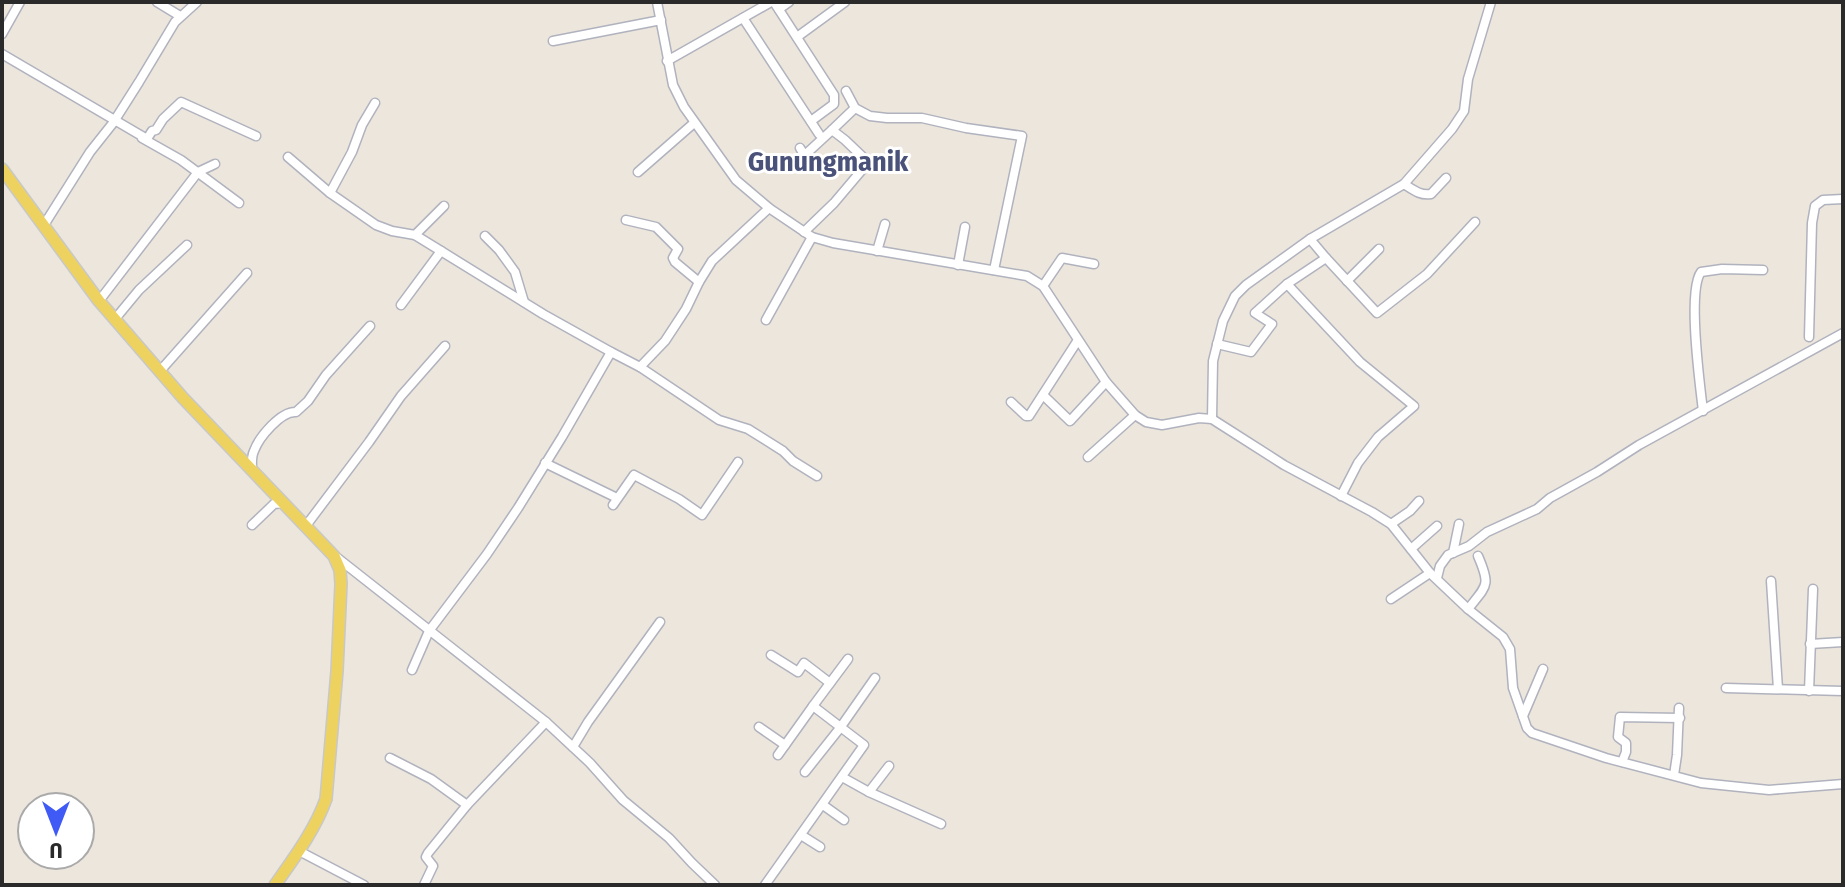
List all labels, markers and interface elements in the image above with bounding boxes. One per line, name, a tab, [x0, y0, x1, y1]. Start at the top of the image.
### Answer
district label: Gunungmanik	[748, 145, 909, 178]
north arrow	[16, 791, 96, 871]
text: U	[50, 837, 62, 864]

